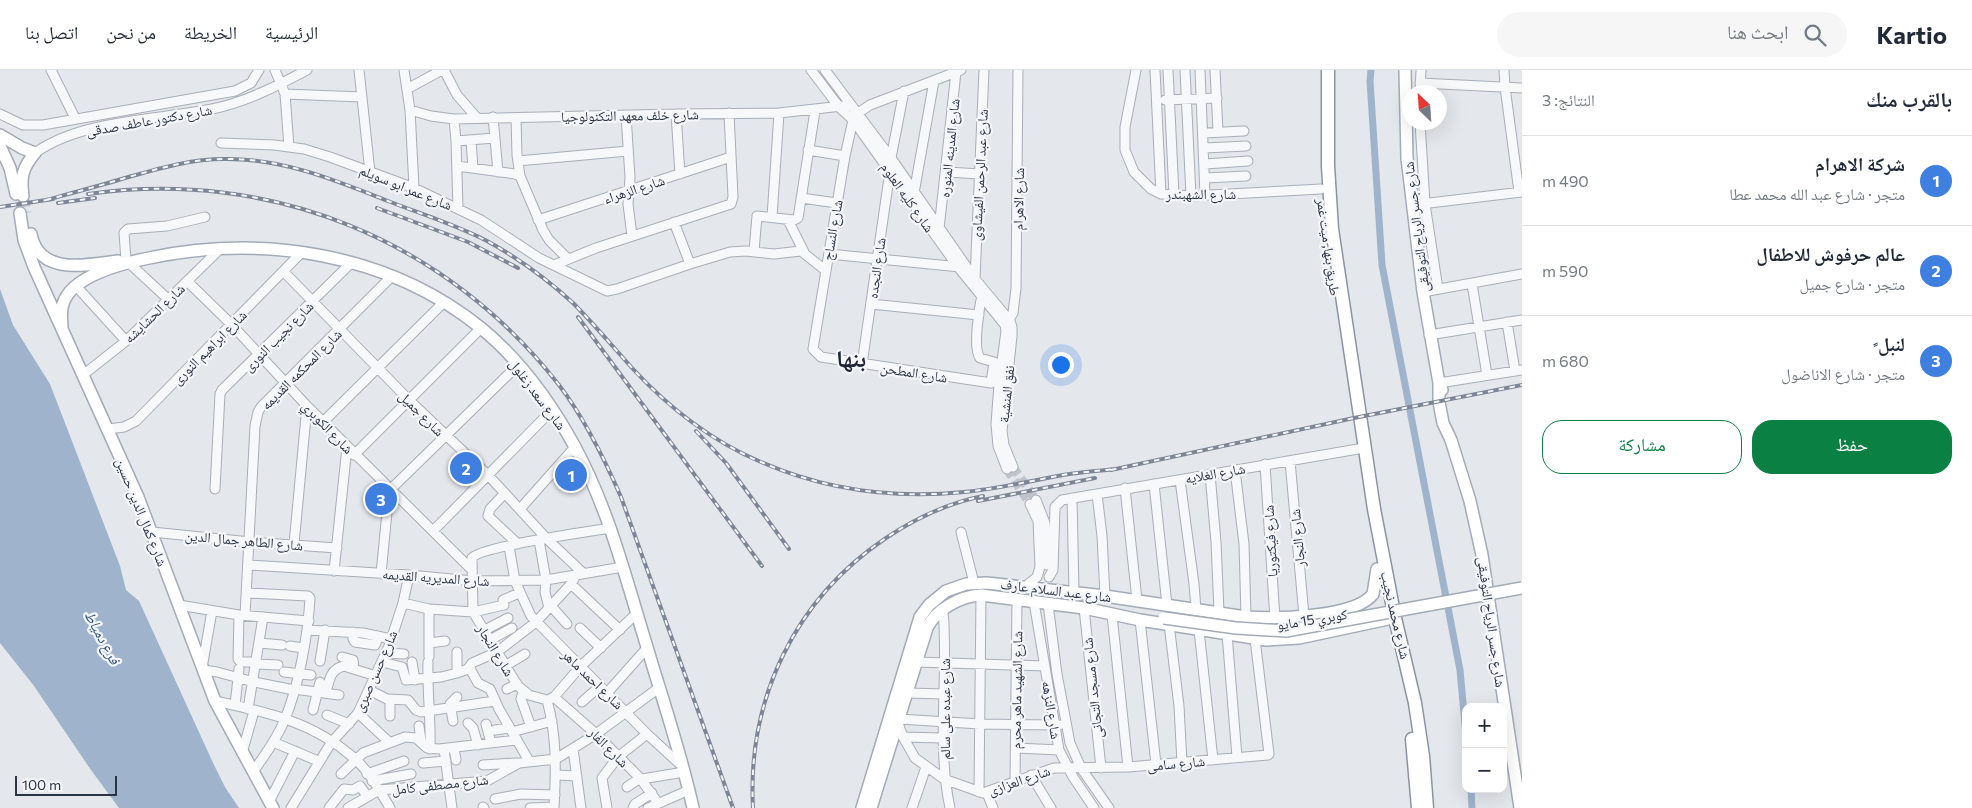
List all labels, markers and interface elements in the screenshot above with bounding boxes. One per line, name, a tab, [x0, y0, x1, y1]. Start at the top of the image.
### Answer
search box	[1497, 12, 1847, 57]
text: ابحث هنا	[1727, 20, 1789, 43]
text: Kartio	[1877, 20, 1947, 49]
text: اتصل بنا	[25, 21, 78, 43]
text: من نحن	[106, 21, 156, 43]
text: الخريطة	[184, 21, 237, 43]
text: الرئيسية	[265, 21, 318, 43]
icon: search	[1801, 21, 1829, 49]
north arrow	[1402, 85, 1447, 130]
text: بالقرب منك	[1866, 86, 1952, 111]
text: النتائج: 3	[1542, 90, 1595, 109]
street label: شارع المدينه المنوره	[935, 98, 965, 199]
street label: شارع دكتور عاطف صدقى	[85, 101, 214, 141]
street label: شارع خلف معهد التكنولوجيا	[561, 105, 699, 127]
street label: شارع عبد الرحمن الفيشاوى	[967, 109, 993, 241]
text: شركة الاهرام	[1815, 152, 1905, 175]
street label: شارع كليه العلوم	[876, 159, 938, 236]
street label: شارع جسر الرياح التوفيقى	[1400, 160, 1434, 293]
street label: شارع عمر ابو سويلم	[356, 161, 455, 215]
street label: شارع الاهرام	[1009, 167, 1029, 231]
street label: شارع الزهراء	[601, 171, 667, 209]
text: 490 m	[1542, 171, 1589, 190]
text: 1	[1932, 171, 1940, 190]
text: متجر · شارع عبد الله محمد عطا	[1729, 184, 1905, 203]
street label: شارع الشهبندر	[1165, 185, 1236, 204]
street label: طريق بنها, ميت غمر	[1312, 196, 1344, 297]
street label: شارع النساج	[818, 198, 848, 262]
street label: شارع النجده	[863, 236, 891, 300]
text: عالم حرفوش للاطفال	[1756, 242, 1905, 265]
text: 590 m	[1542, 261, 1588, 280]
text: 2	[1931, 261, 1941, 280]
text: متجر · شارع جميل	[1799, 274, 1905, 293]
street label: شارع الحشايشه	[120, 280, 189, 348]
street label: شارع نجيب النورى	[239, 297, 318, 376]
street label: شارع ابراهيم النورى	[168, 306, 251, 389]
street label: شارع المحكمه القديمه	[257, 325, 346, 414]
text: لنبل ً	[1874, 332, 1905, 355]
district label: بنها	[836, 343, 866, 372]
text: 680 m	[1542, 351, 1589, 370]
text: 3	[1931, 351, 1941, 370]
your location	[1048, 352, 1074, 378]
street label: شارع سعد زغلول	[504, 355, 570, 434]
street label: شارع المطحن	[879, 358, 949, 388]
street label: نفق المنشية	[995, 364, 1019, 424]
text: متجر · شارع الاناضول	[1781, 364, 1905, 383]
street label: شارع جميل	[394, 387, 448, 441]
street label: شارع الكوبري	[296, 397, 357, 459]
button: مشاركة	[1542, 420, 1742, 474]
button: حفظ	[1752, 420, 1952, 474]
pin: 2	[450, 449, 482, 487]
street label: شارع كمال الدين حسين	[111, 455, 172, 569]
pin: 1	[555, 456, 587, 494]
street label: شارع الغلايه	[1183, 459, 1247, 489]
pin: 3	[365, 480, 397, 518]
street label: شارع فيكتوريا	[1260, 505, 1282, 577]
street label: شارع النجار	[1286, 508, 1310, 569]
street label: شارع الطاهر جمال الدين	[184, 526, 304, 556]
street label: شارع جسر الرياح التوفيقى	[1472, 556, 1510, 689]
street label: شارع المديريه القديمه	[382, 565, 490, 591]
street label: شارع محمد نجيب	[1376, 569, 1414, 661]
street label: شارع عبد السلام عارف	[999, 575, 1112, 607]
street label: كوبري 15 مايو	[1276, 605, 1349, 636]
water label: فرع دمياط	[80, 607, 125, 669]
street label: شارع النجار	[472, 620, 518, 680]
street label: شارع حسن صبرى	[349, 627, 402, 715]
street label: شارع الشهيد ماهر محرم	[1006, 631, 1028, 749]
street label: شارع مسجد التجانى	[1078, 637, 1108, 739]
street label: شارع احمد ماهر	[556, 645, 627, 714]
street label: شارع عبده على سالم	[936, 658, 955, 760]
street label: شارع النزهه	[1037, 680, 1065, 741]
map controls	[1462, 703, 1507, 793]
button: +	[1462, 703, 1507, 748]
street label: شارع الفار	[583, 723, 633, 772]
button: −	[1462, 748, 1507, 793]
street label: شارع سامى	[1146, 752, 1206, 776]
street label: شارع العزازى	[986, 761, 1053, 800]
street label: شارع مصطفى كامل	[391, 770, 489, 800]
scale bar	[15, 773, 118, 796]
text: 100 m	[22, 776, 61, 793]

